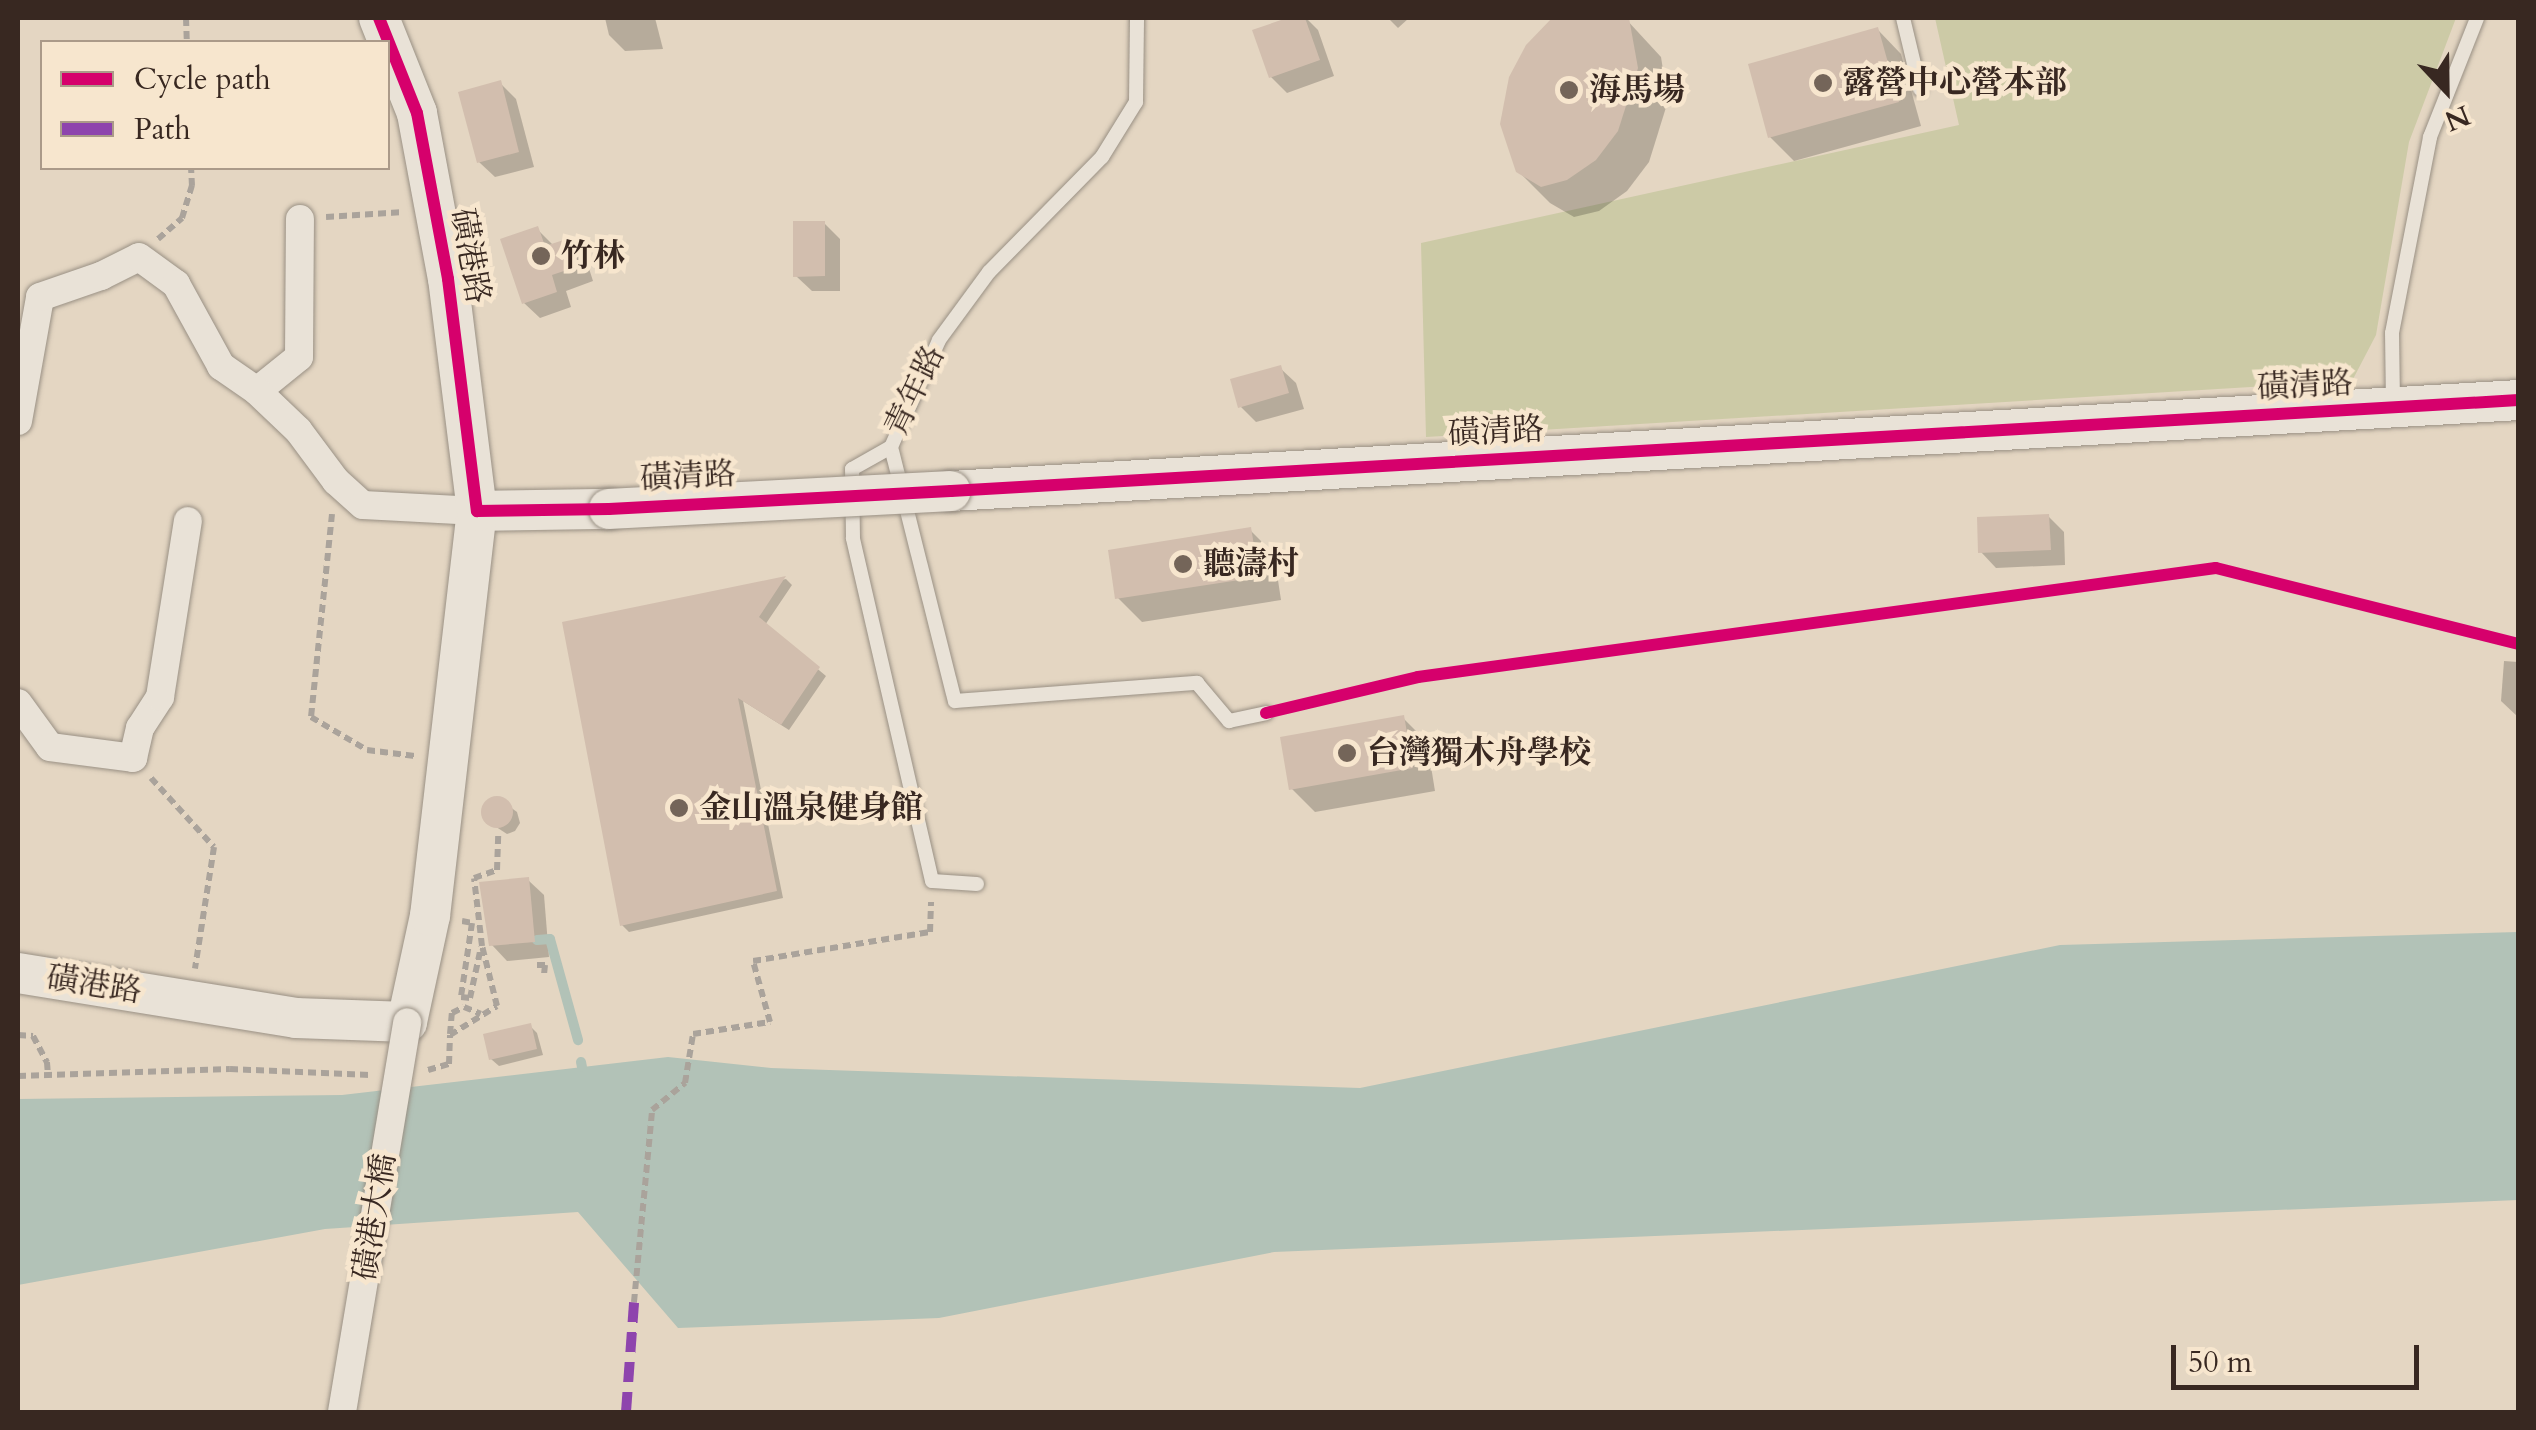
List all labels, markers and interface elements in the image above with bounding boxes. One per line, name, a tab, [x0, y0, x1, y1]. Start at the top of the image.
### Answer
legend	[40, 40, 390, 170]
north arrow	[2396, 40, 2496, 140]
text: Cycle path	[134, 59, 271, 100]
place label: 露營中心營本部	[1843, 64, 2067, 102]
place label: 海馬場	[1589, 71, 1685, 109]
marker: 露營中心營本部	[1812, 72, 1834, 94]
marker: 海馬場	[1558, 79, 1580, 101]
text: N	[2439, 96, 2476, 140]
text: Path	[134, 109, 191, 150]
street label: 磺港路	[443, 205, 497, 307]
place label: 竹林	[561, 237, 625, 275]
marker: 竹林	[530, 245, 552, 267]
street label: 青年路	[877, 339, 953, 443]
street label: 磺清路	[2256, 364, 2354, 408]
street label: 磺清路	[1447, 410, 1545, 454]
street label: 磺清路	[639, 455, 737, 499]
place label: 聽濤村	[1203, 545, 1299, 583]
marker: 聽濤村	[1172, 553, 1194, 575]
place label: 台灣獨木舟學校	[1367, 734, 1591, 772]
marker: 台灣獨木舟學校	[1336, 742, 1358, 764]
place label: 金山溫泉健身館	[699, 789, 923, 827]
marker: 金山溫泉健身館	[668, 797, 690, 819]
street label: 磺港路	[44, 959, 144, 1011]
street label: 磺港大橋	[346, 1151, 404, 1283]
scale bar	[2176, 1325, 2424, 1387]
text: 50 m	[2188, 1342, 2252, 1383]

